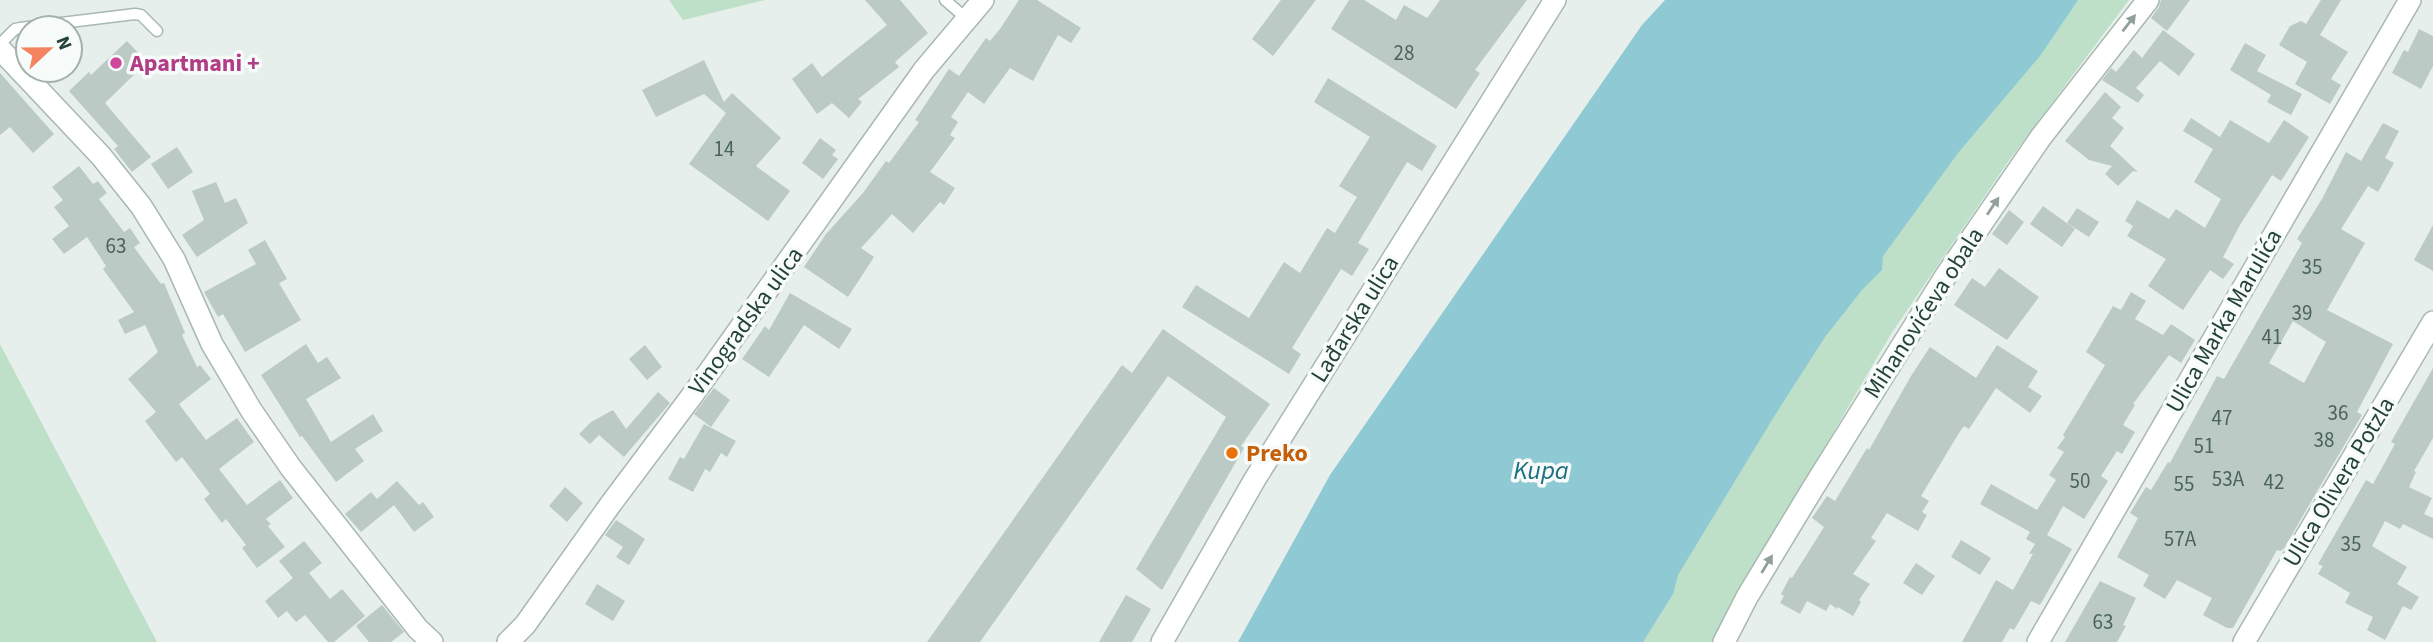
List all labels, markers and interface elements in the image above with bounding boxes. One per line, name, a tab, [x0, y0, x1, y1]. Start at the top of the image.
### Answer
north arrow	[14, 14, 84, 84]
one-way arrow	[2121, 15, 2136, 32]
text: N	[48, 32, 78, 54]
house number: 28	[1394, 38, 1414, 68]
place label: Apartmani +	[129, 46, 260, 81]
marker: Apartmani +	[108, 55, 124, 71]
house number: 14	[714, 134, 734, 164]
one-way arrow	[1986, 197, 2000, 215]
street label: Mihanovićeva obala	[1855, 220, 1993, 406]
street label: Ulica Marka Marulića	[2157, 223, 2291, 419]
house number: 63	[106, 231, 126, 261]
street label: Vinogradska ulica	[680, 239, 812, 403]
street label: Lađarska ulica	[1302, 249, 1408, 389]
house number: 35	[2302, 252, 2322, 282]
house number: 39	[2292, 298, 2312, 328]
house number: 41	[2262, 322, 2282, 352]
street label: Ulica Olivera Potzla	[2274, 390, 2404, 574]
house number: 36	[2328, 398, 2348, 428]
house number: 47	[2212, 403, 2232, 433]
house number: 38	[2314, 425, 2334, 455]
house number: 51	[2194, 431, 2214, 461]
place label: Preko	[1246, 436, 1308, 471]
marker: Preko	[1224, 445, 1240, 461]
water label: Kupa	[1513, 452, 1569, 489]
house number: 53A	[2212, 464, 2245, 494]
house number: 50	[2070, 466, 2090, 496]
house number: 42	[2264, 467, 2284, 497]
house number: 55	[2174, 469, 2194, 499]
house number: 57A	[2164, 524, 2197, 554]
house number: 35	[2341, 529, 2361, 559]
one-way arrow	[1761, 555, 1774, 574]
house number: 63	[2093, 607, 2113, 637]

